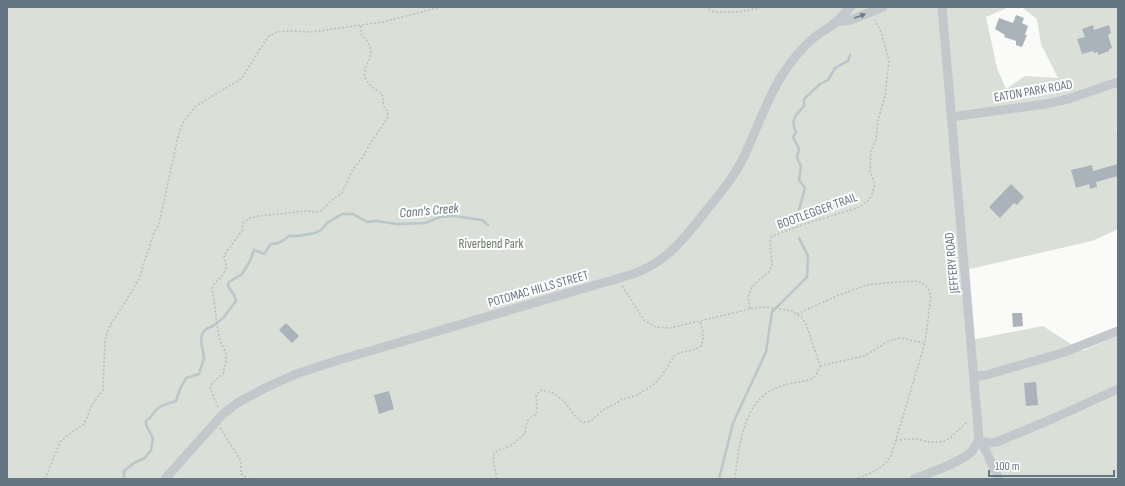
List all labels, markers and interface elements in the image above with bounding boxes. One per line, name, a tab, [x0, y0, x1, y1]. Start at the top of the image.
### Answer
one-way arrow	[855, 13, 867, 19]
street label: EATON PARK ROAD	[993, 76, 1074, 106]
street label: BOOTLEGGER TRAIL	[775, 189, 860, 233]
water label: Conn's Creek	[399, 199, 460, 222]
street label: JEFFERY ROAD	[941, 232, 963, 295]
park label: Riverbend Park	[458, 236, 524, 252]
street label: POTOMAC HILLS STREET	[486, 267, 590, 311]
scale bar	[989, 452, 1114, 478]
text: 100 m	[995, 459, 1020, 474]

